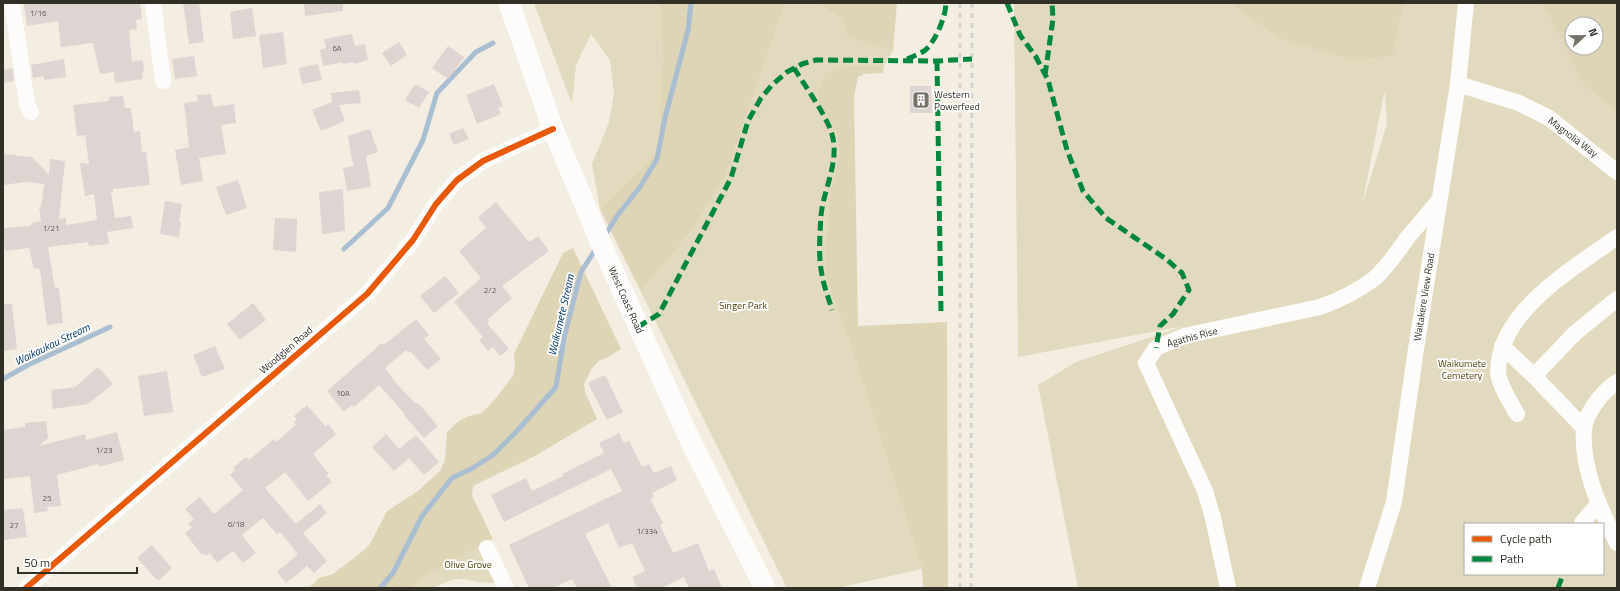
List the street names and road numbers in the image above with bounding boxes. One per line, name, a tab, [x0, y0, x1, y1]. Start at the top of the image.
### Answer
street label: Magnolia Way	[1545, 113, 1601, 161]
street label: Waitakere View Road	[1410, 252, 1438, 342]
street label: West Coast Road	[605, 264, 647, 336]
street label: Woodglen Road	[256, 323, 316, 377]
street label: Agathis Rise	[1165, 323, 1219, 351]

